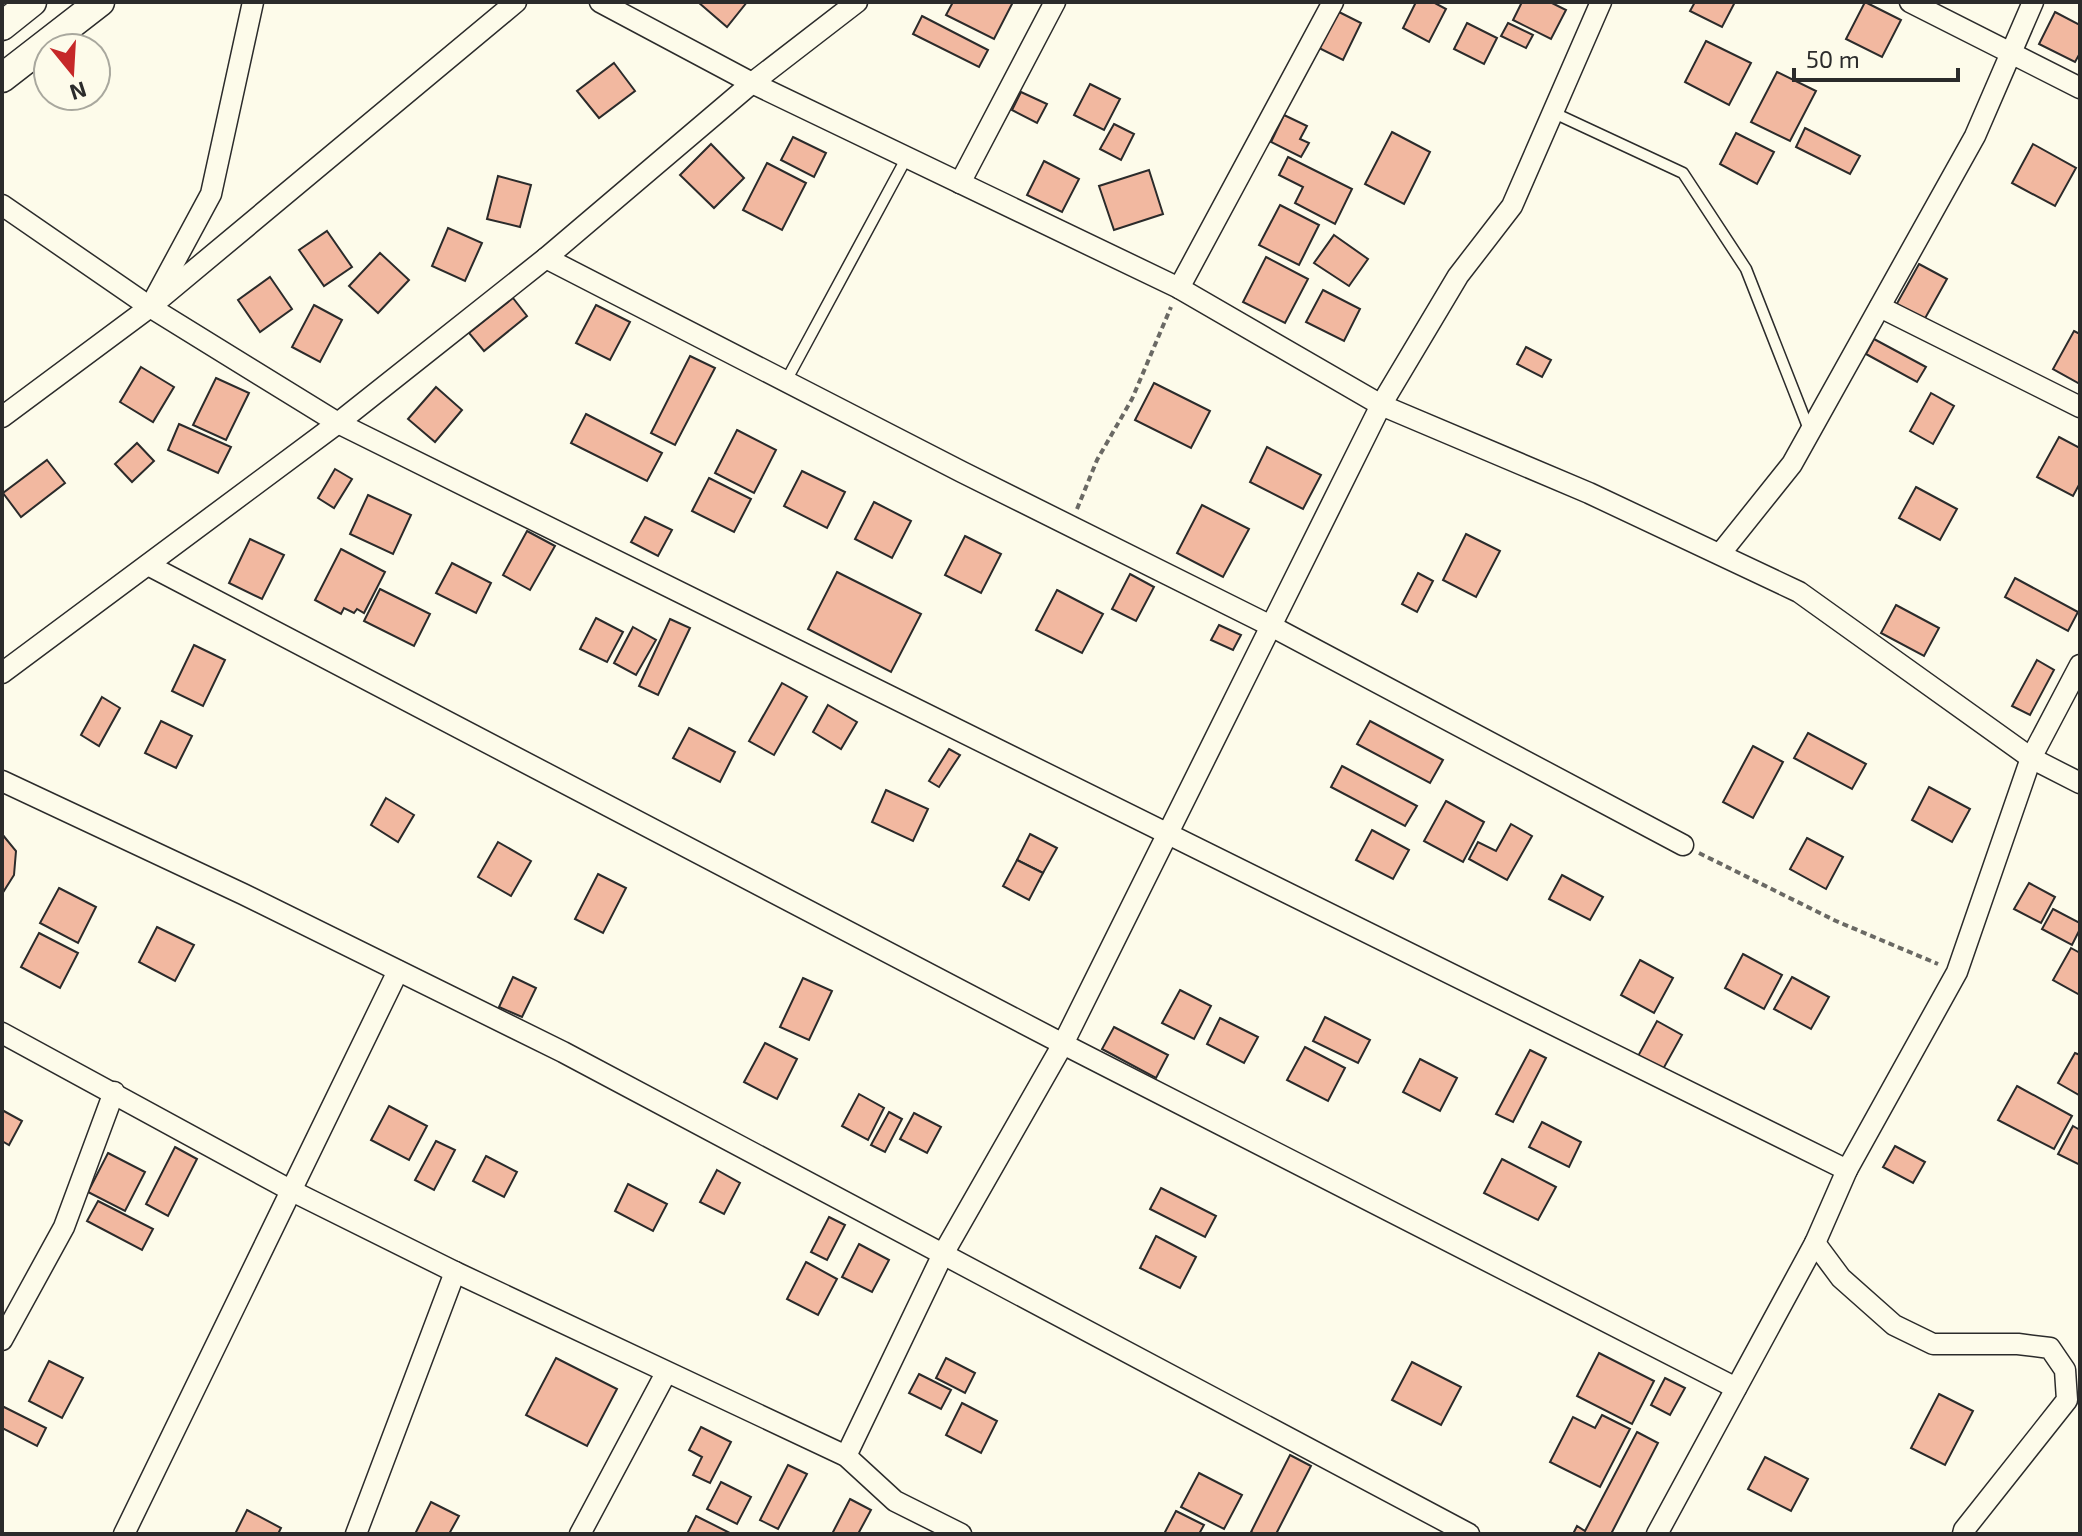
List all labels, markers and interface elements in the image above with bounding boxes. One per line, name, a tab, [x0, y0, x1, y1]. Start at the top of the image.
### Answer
north arrow	[32, 32, 112, 112]
scale bar	[1794, 32, 1958, 82]
text: 50 m	[1806, 44, 1860, 73]
text: N	[67, 77, 90, 107]

